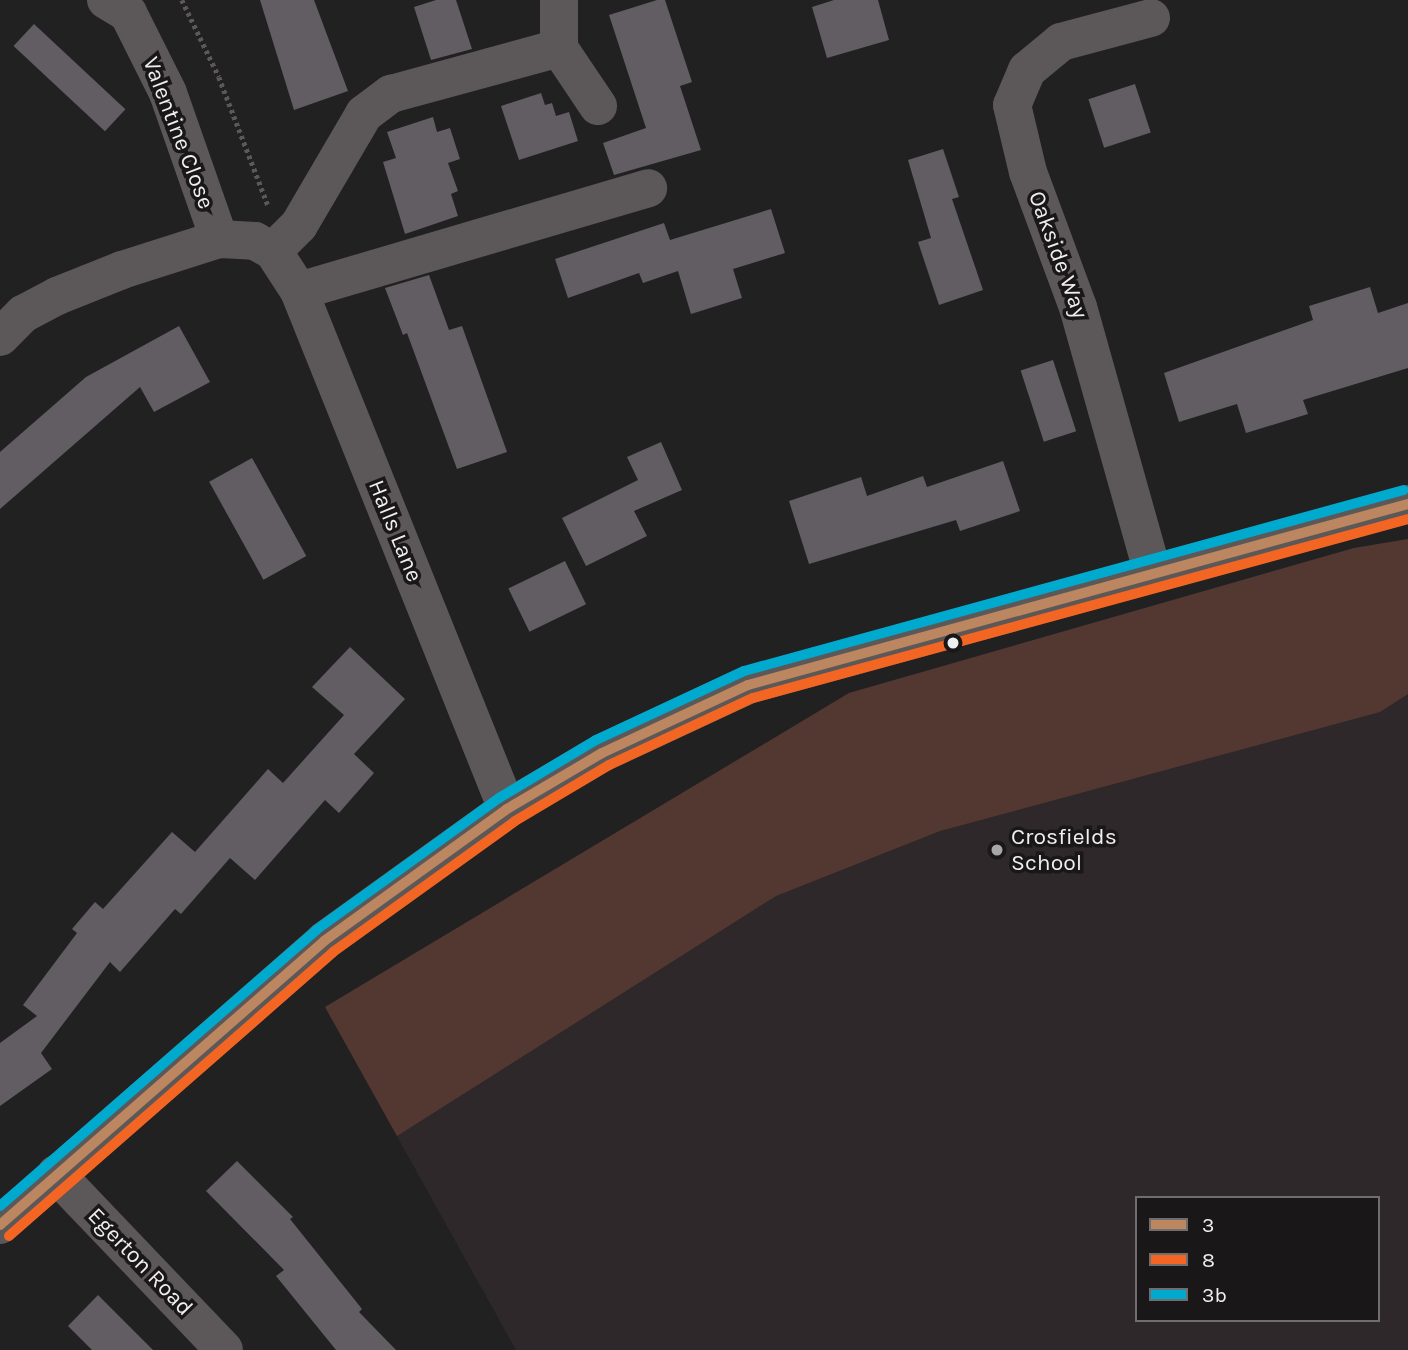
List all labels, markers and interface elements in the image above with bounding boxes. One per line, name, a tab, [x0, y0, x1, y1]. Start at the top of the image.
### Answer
street label: Valentine Close	[136, 53, 220, 213]
street label: Oakside Way	[1022, 188, 1094, 322]
street label: Halls Lane	[362, 476, 428, 586]
unlabelled marker	[946, 636, 960, 650]
place label: Crosfields School	[1011, 823, 1117, 877]
marker: Crosfields School	[989, 842, 1005, 858]
legend	[1135, 1196, 1380, 1322]
street label: Egerton Road	[82, 1202, 198, 1322]
text: 3	[1202, 1213, 1214, 1237]
text: 8	[1202, 1248, 1215, 1272]
text: 3b	[1202, 1283, 1227, 1307]

